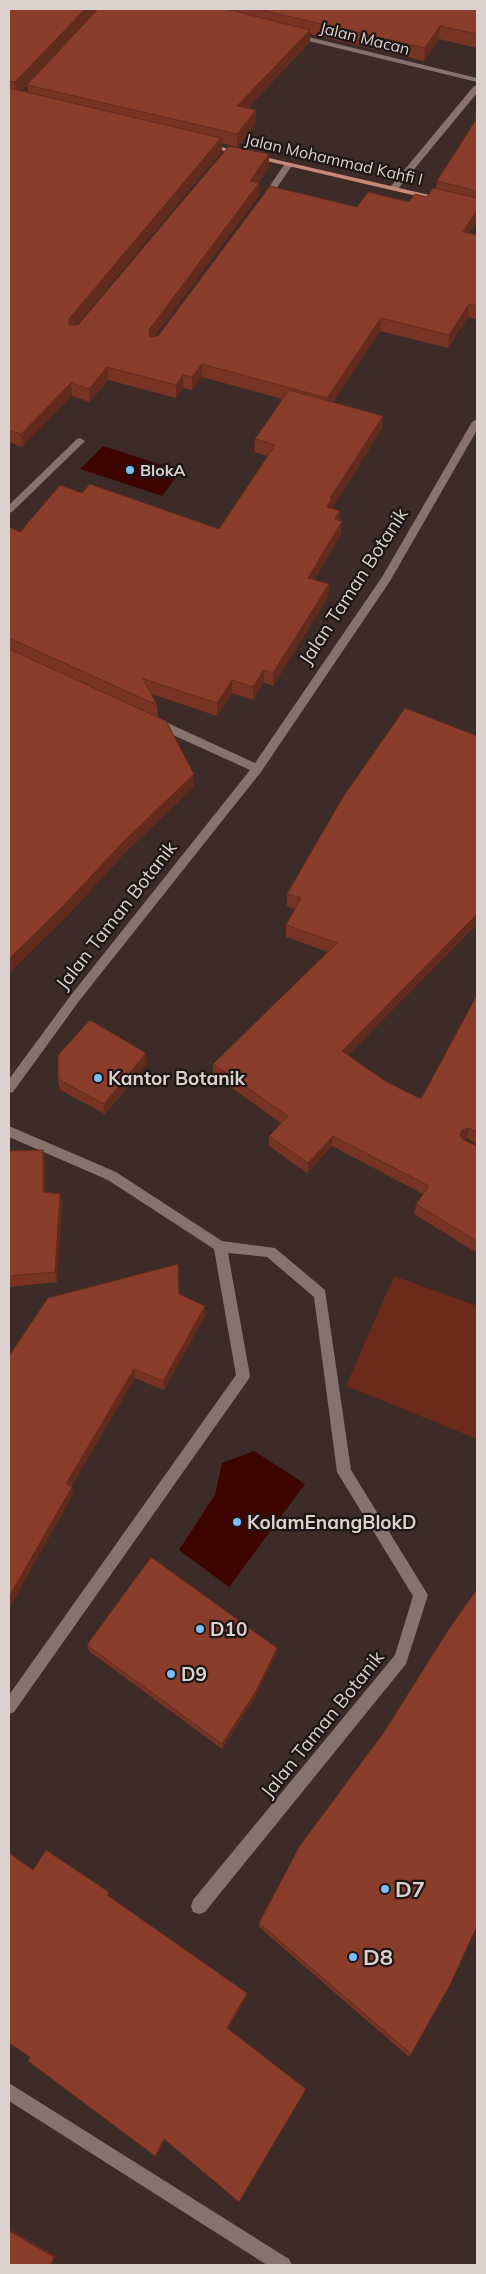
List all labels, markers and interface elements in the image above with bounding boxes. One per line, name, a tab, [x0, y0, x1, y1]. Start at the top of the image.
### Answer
street label: Jalan Macan	[318, 17, 412, 59]
street label: Jalan Mohammad Kahfi I	[243, 129, 425, 189]
place label: BlokA	[140, 460, 186, 480]
marker: BlokA	[124, 464, 136, 476]
street label: Jalan Taman Botanik	[293, 503, 413, 669]
street label: Jalan Taman Botanik	[50, 836, 182, 994]
place label: Kantor Botanik	[108, 1066, 246, 1090]
marker: Kantor Botanik	[92, 1072, 104, 1084]
place label: KolamEnangBlokD	[247, 1510, 417, 1534]
marker: KolamEnangBlokD	[231, 1516, 243, 1528]
place label: D10	[210, 1617, 247, 1641]
marker: D10	[194, 1623, 206, 1635]
street label: Jalan Taman Botanik	[255, 1645, 389, 1802]
place label: D9	[181, 1662, 207, 1686]
marker: D9	[165, 1668, 177, 1680]
place label: D7	[395, 1875, 425, 1903]
marker: D7	[379, 1883, 391, 1895]
place label: D8	[363, 1943, 393, 1971]
marker: D8	[347, 1951, 359, 1963]

